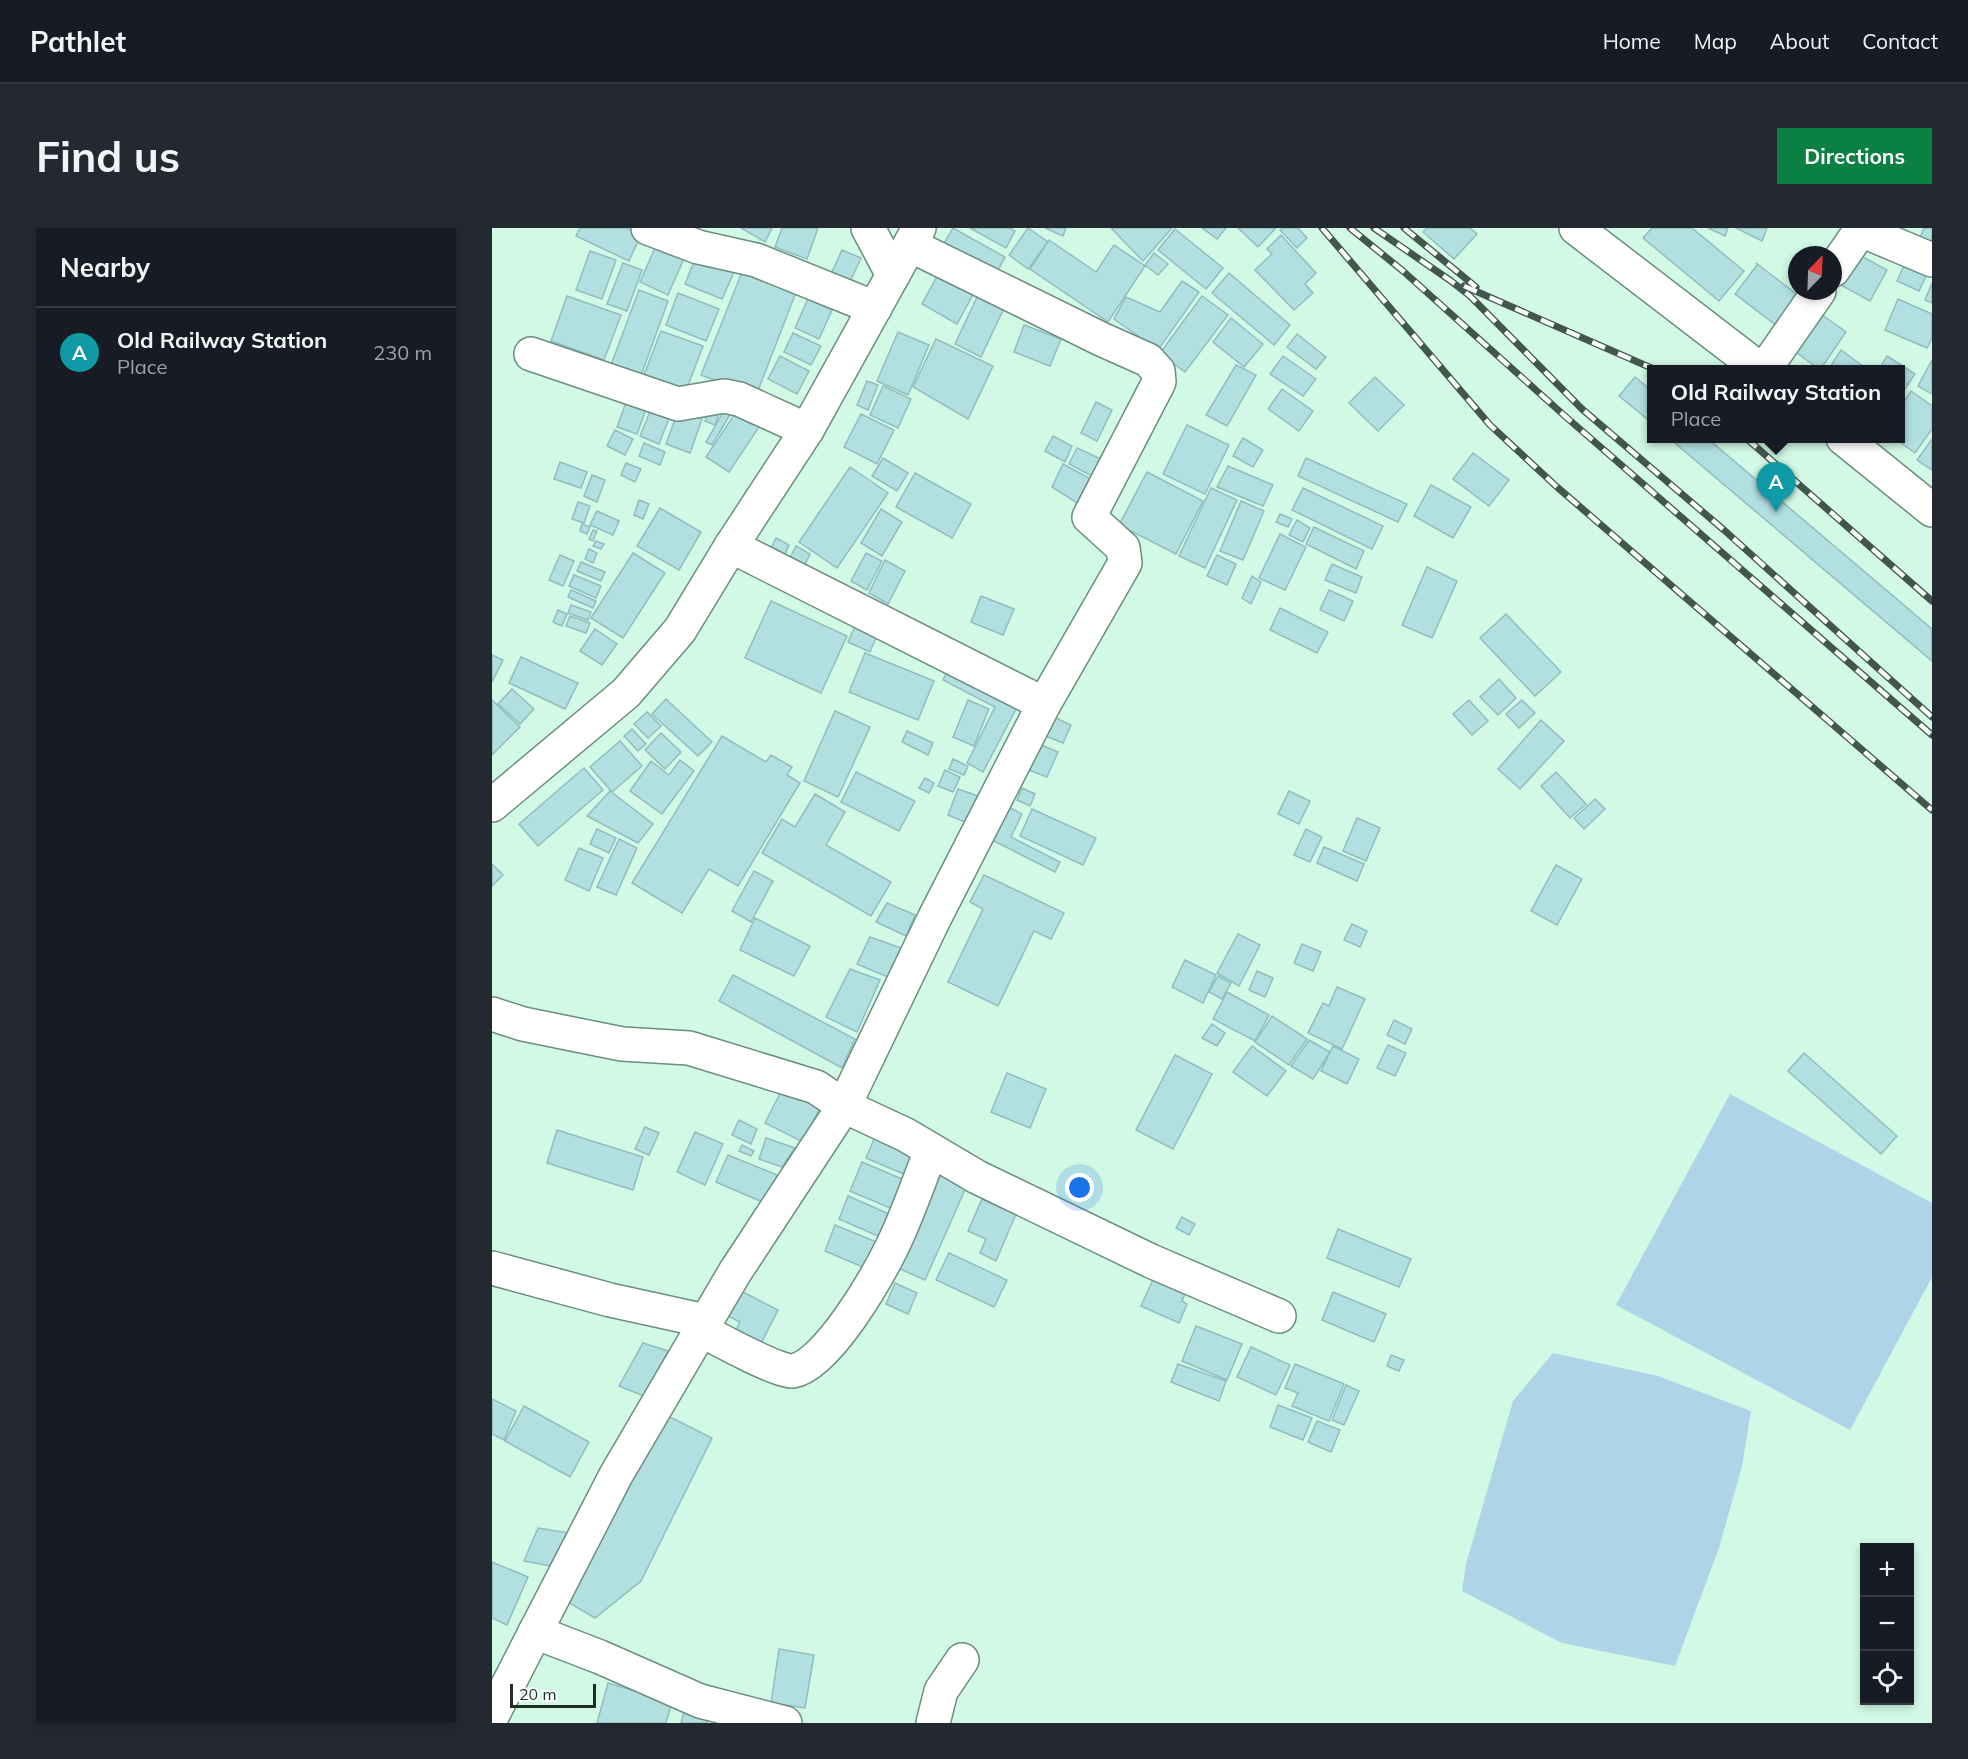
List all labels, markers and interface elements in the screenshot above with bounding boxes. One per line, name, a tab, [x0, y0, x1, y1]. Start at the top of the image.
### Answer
text: Pathlet	[30, 24, 126, 59]
text: Home	[1603, 28, 1661, 54]
text: Map	[1694, 28, 1737, 54]
text: About	[1770, 28, 1829, 54]
text: Contact	[1862, 28, 1938, 54]
button: Directions	[1777, 128, 1932, 184]
text: Find us	[36, 130, 180, 183]
north arrow	[1788, 246, 1842, 300]
text: Nearby	[60, 251, 150, 284]
text: Old Railway Station	[117, 326, 327, 354]
text: A	[72, 340, 87, 365]
text: 230 m	[373, 340, 432, 365]
text: Place	[117, 354, 167, 379]
popup	[1647, 365, 1905, 443]
text: Old Railway Station	[1671, 378, 1881, 406]
text: Place	[1671, 406, 1721, 431]
pin: A	[1756, 462, 1796, 512]
your location	[1065, 1173, 1094, 1202]
map controls	[1860, 1543, 1914, 1705]
button: +	[1860, 1543, 1914, 1597]
button: −	[1860, 1597, 1914, 1651]
button: locate	[1860, 1651, 1914, 1705]
scale bar	[510, 1681, 596, 1708]
text: 20 m	[519, 1684, 556, 1704]

